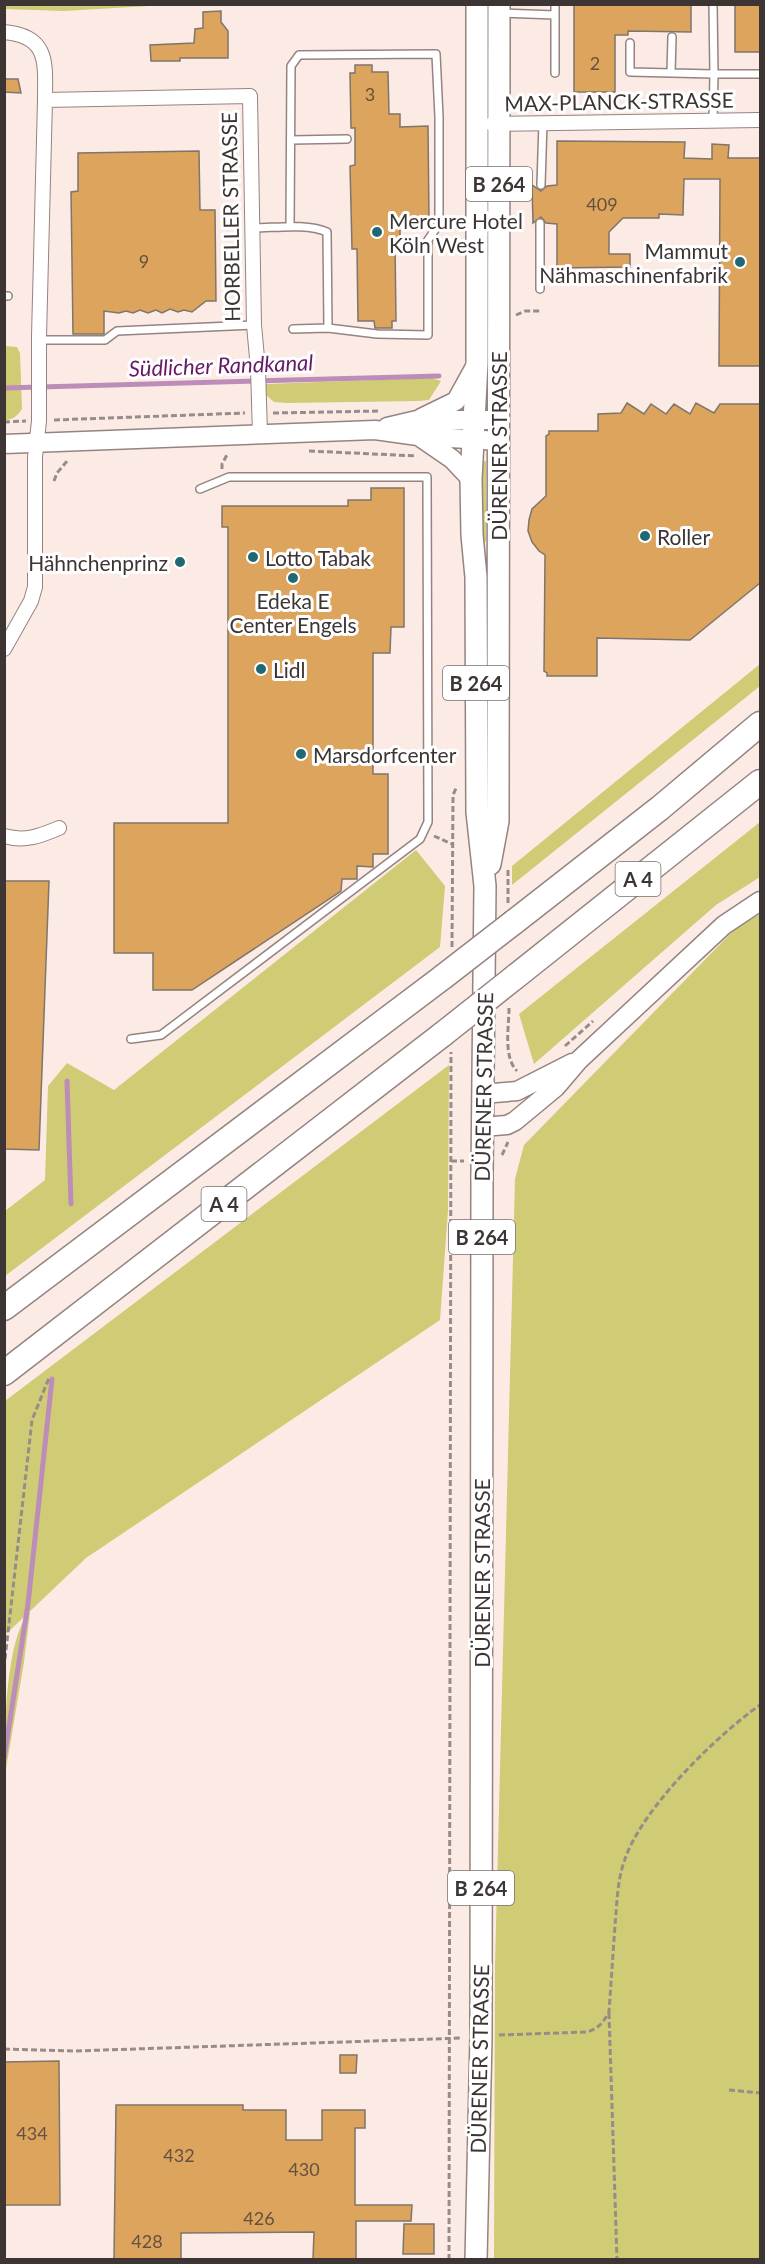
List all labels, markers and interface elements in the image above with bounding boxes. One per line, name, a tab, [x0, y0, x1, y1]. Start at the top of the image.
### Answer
house number: 2	[590, 52, 600, 74]
house number: 3	[365, 83, 375, 105]
street label: MAX-PLANCK-STRASSE	[504, 86, 734, 116]
street label: HORBELLER STRASSE	[216, 112, 244, 322]
road number: B 264	[466, 167, 532, 201]
house number: 409	[586, 193, 618, 215]
place label: Mercure Hotel Köln West	[389, 208, 523, 257]
marker: Mercure Hotel Köln West	[370, 225, 384, 239]
place label: Mammut Nähmaschinenfabrik	[539, 238, 728, 287]
house number: 9	[139, 250, 149, 272]
marker: Mammut Nähmaschinenfabrik	[733, 255, 747, 269]
water label: Südlicher Randkanal	[128, 348, 314, 382]
street label: DÜRENER STRASSE	[486, 351, 511, 541]
place label: Roller	[657, 524, 710, 549]
marker: Roller	[638, 529, 652, 543]
place label: Lotto Tabak	[265, 545, 371, 570]
place label: Hähnchenprinz	[28, 550, 168, 575]
marker: Lotto Tabak	[246, 550, 260, 564]
marker: Hähnchenprinz	[173, 555, 187, 569]
marker: Edeka E Center Engels	[286, 571, 300, 585]
place label: Edeka E Center Engels	[229, 588, 357, 637]
place label: Lidl	[273, 657, 306, 682]
marker: Lidl	[254, 662, 268, 676]
road number: B 264	[443, 666, 509, 700]
place label: Marsdorfcenter	[313, 742, 457, 767]
marker: Marsdorfcenter	[294, 747, 308, 761]
road number: A 4	[616, 862, 660, 896]
street label: DÜRENER STRASSE	[469, 992, 497, 1182]
road number: A 4	[202, 1187, 246, 1221]
road number: B 264	[449, 1220, 515, 1254]
street label: DÜRENER STRASSE	[469, 1478, 494, 1668]
road number: B 264	[448, 1871, 514, 1905]
street label: DÜRENER STRASSE	[465, 1964, 493, 2154]
house number: 434	[16, 2122, 48, 2144]
house number: 432	[163, 2144, 195, 2166]
house number: 430	[288, 2158, 320, 2180]
house number: 426	[243, 2207, 275, 2229]
house number: 428	[131, 2230, 163, 2252]

